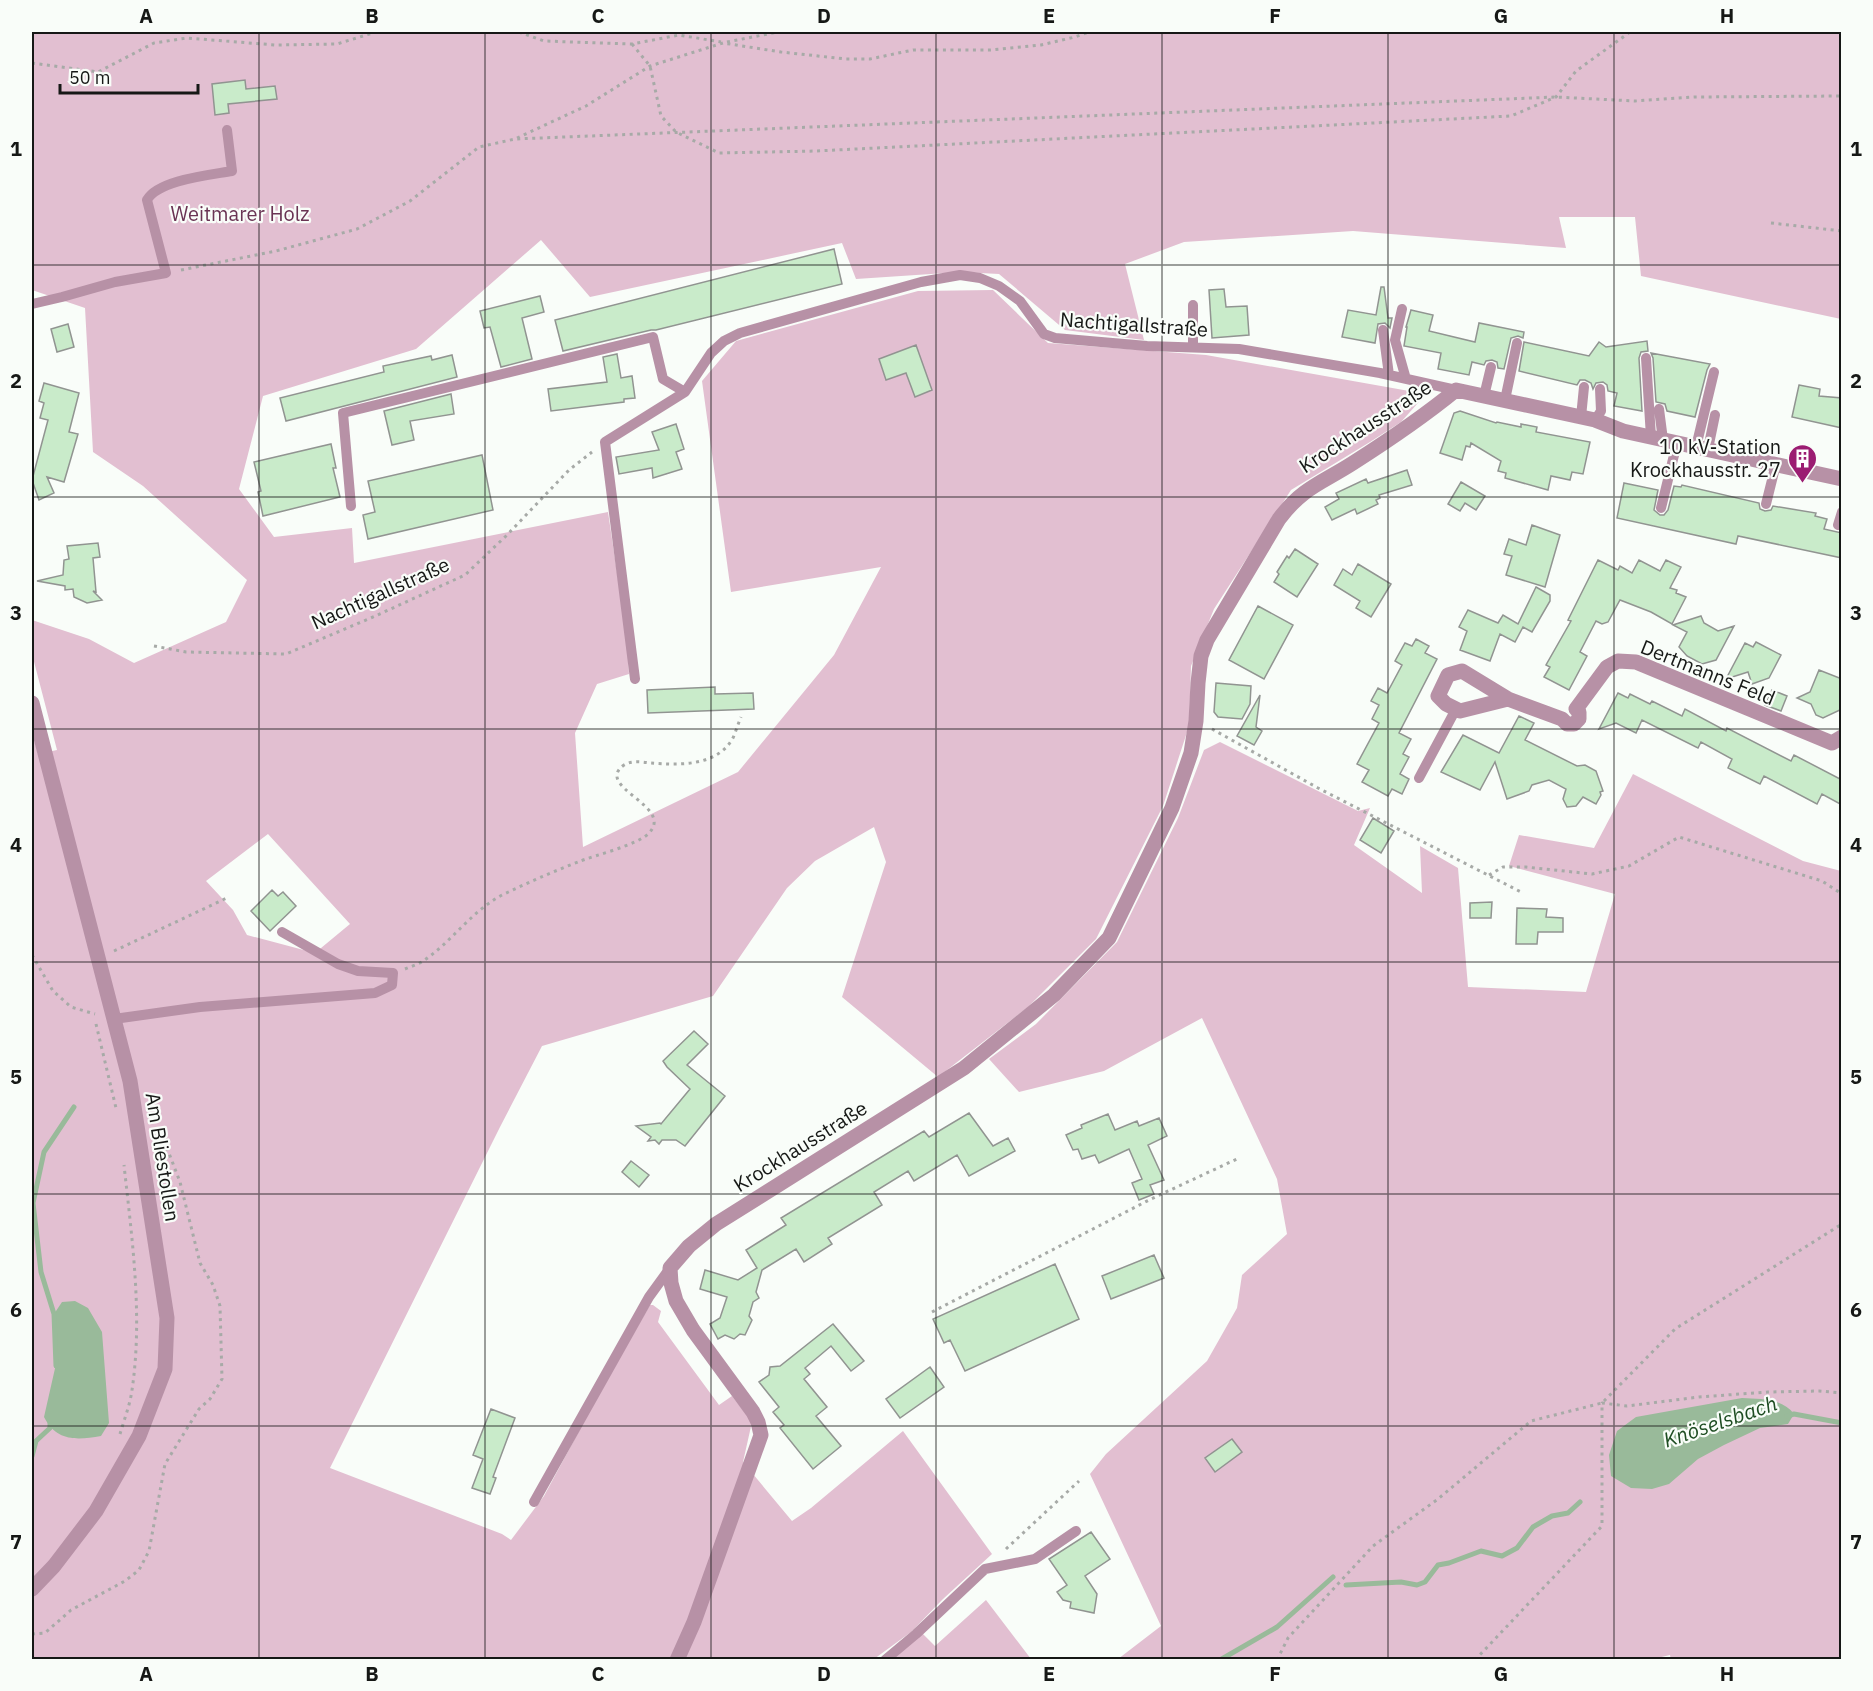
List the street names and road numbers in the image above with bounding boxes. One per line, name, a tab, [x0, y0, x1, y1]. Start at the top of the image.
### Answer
street label: Nachtigallstraße	[1059, 305, 1209, 343]
street label: Krockhausstraße	[1294, 373, 1436, 479]
street label: Nachtigallstraße	[307, 550, 453, 636]
street label: Dertmanns Feld	[1637, 633, 1779, 711]
street label: Am Bliestollen	[139, 1091, 187, 1223]
street label: Krockhausstraße	[728, 1094, 872, 1198]

